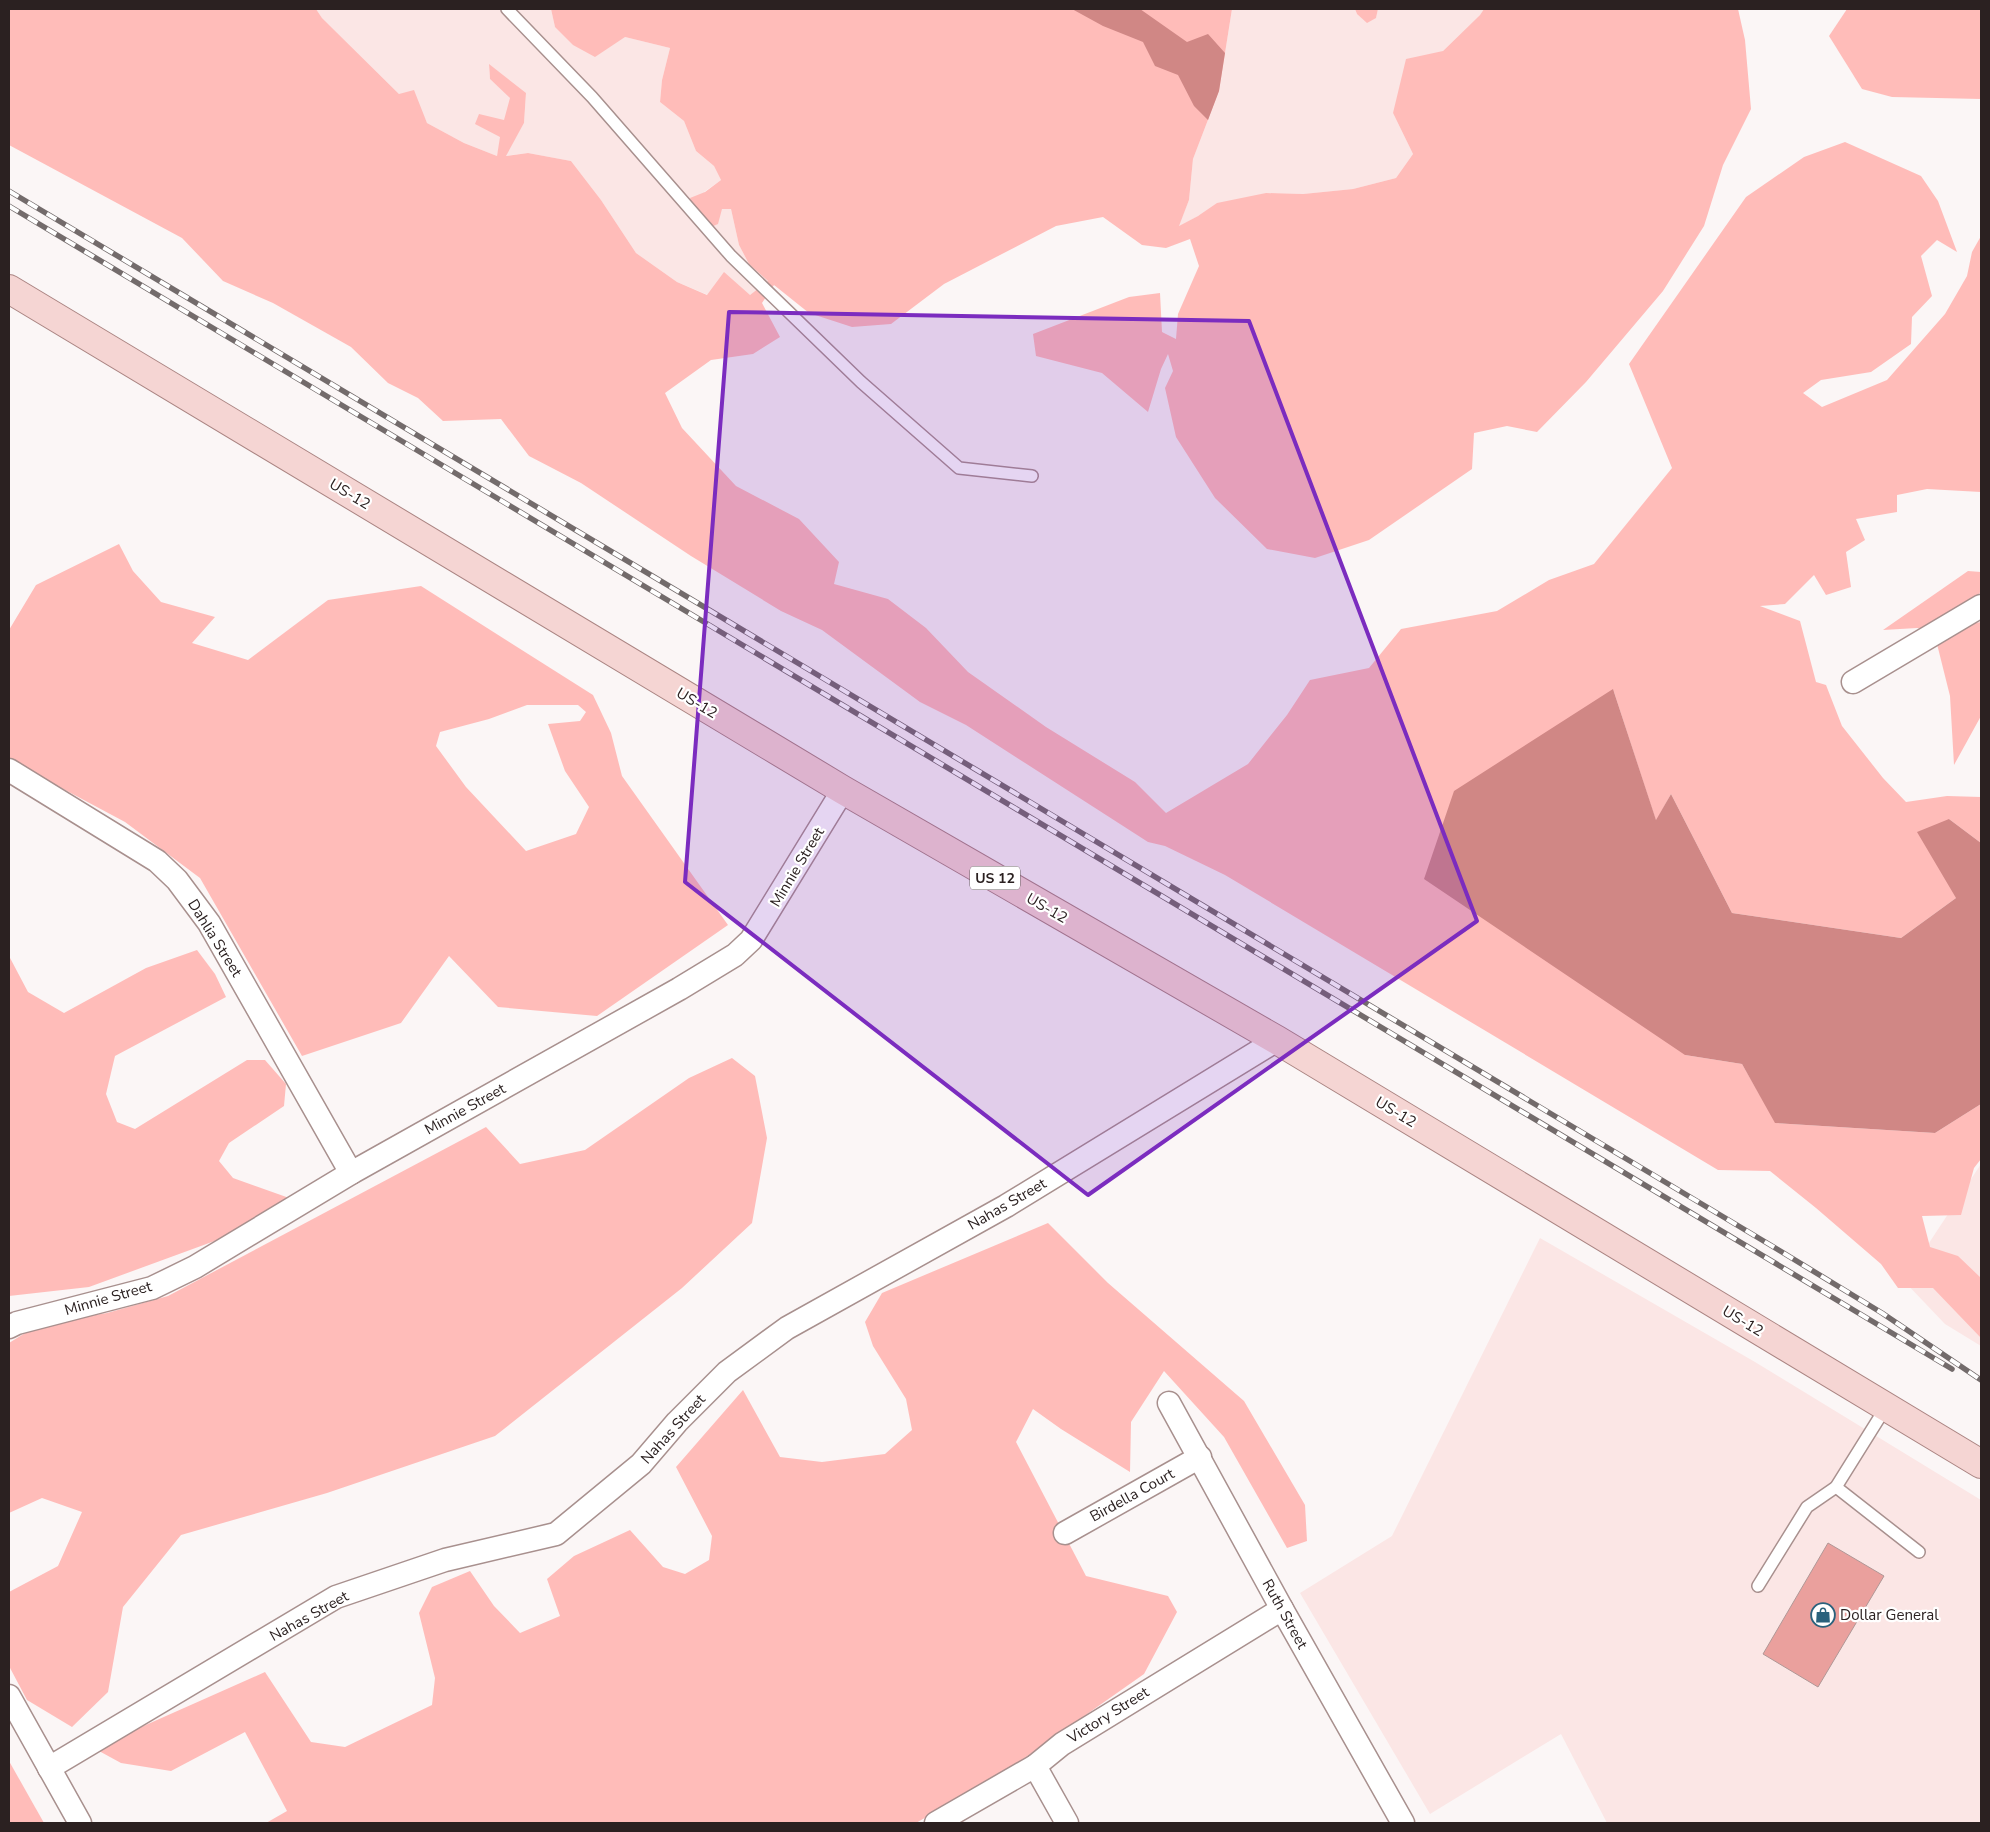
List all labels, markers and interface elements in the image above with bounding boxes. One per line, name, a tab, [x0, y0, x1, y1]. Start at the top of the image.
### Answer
street label: US-12	[326, 474, 374, 514]
street label: US-12	[673, 683, 721, 723]
street label: Minnie Street	[765, 823, 829, 911]
road number: US 12	[970, 866, 1020, 890]
street label: US-12	[1023, 888, 1071, 928]
street label: Dahlia Street	[183, 895, 247, 981]
street label: Minnie Street	[421, 1078, 510, 1139]
street label: US-12	[1372, 1092, 1420, 1132]
street label: Nahas Street	[964, 1173, 1051, 1235]
street label: Minnie Street	[62, 1276, 155, 1320]
street label: US-12	[1719, 1301, 1767, 1341]
street label: Nahas Street	[636, 1389, 710, 1468]
street label: Birdella Court	[1086, 1463, 1178, 1526]
street label: Ruth Street	[1258, 1575, 1313, 1653]
street label: Nahas Street	[266, 1586, 353, 1646]
shop icon: Dollar General	[1810, 1602, 1836, 1628]
place label: Dollar General	[1840, 1605, 1939, 1625]
street label: Victory Street	[1063, 1682, 1153, 1749]

